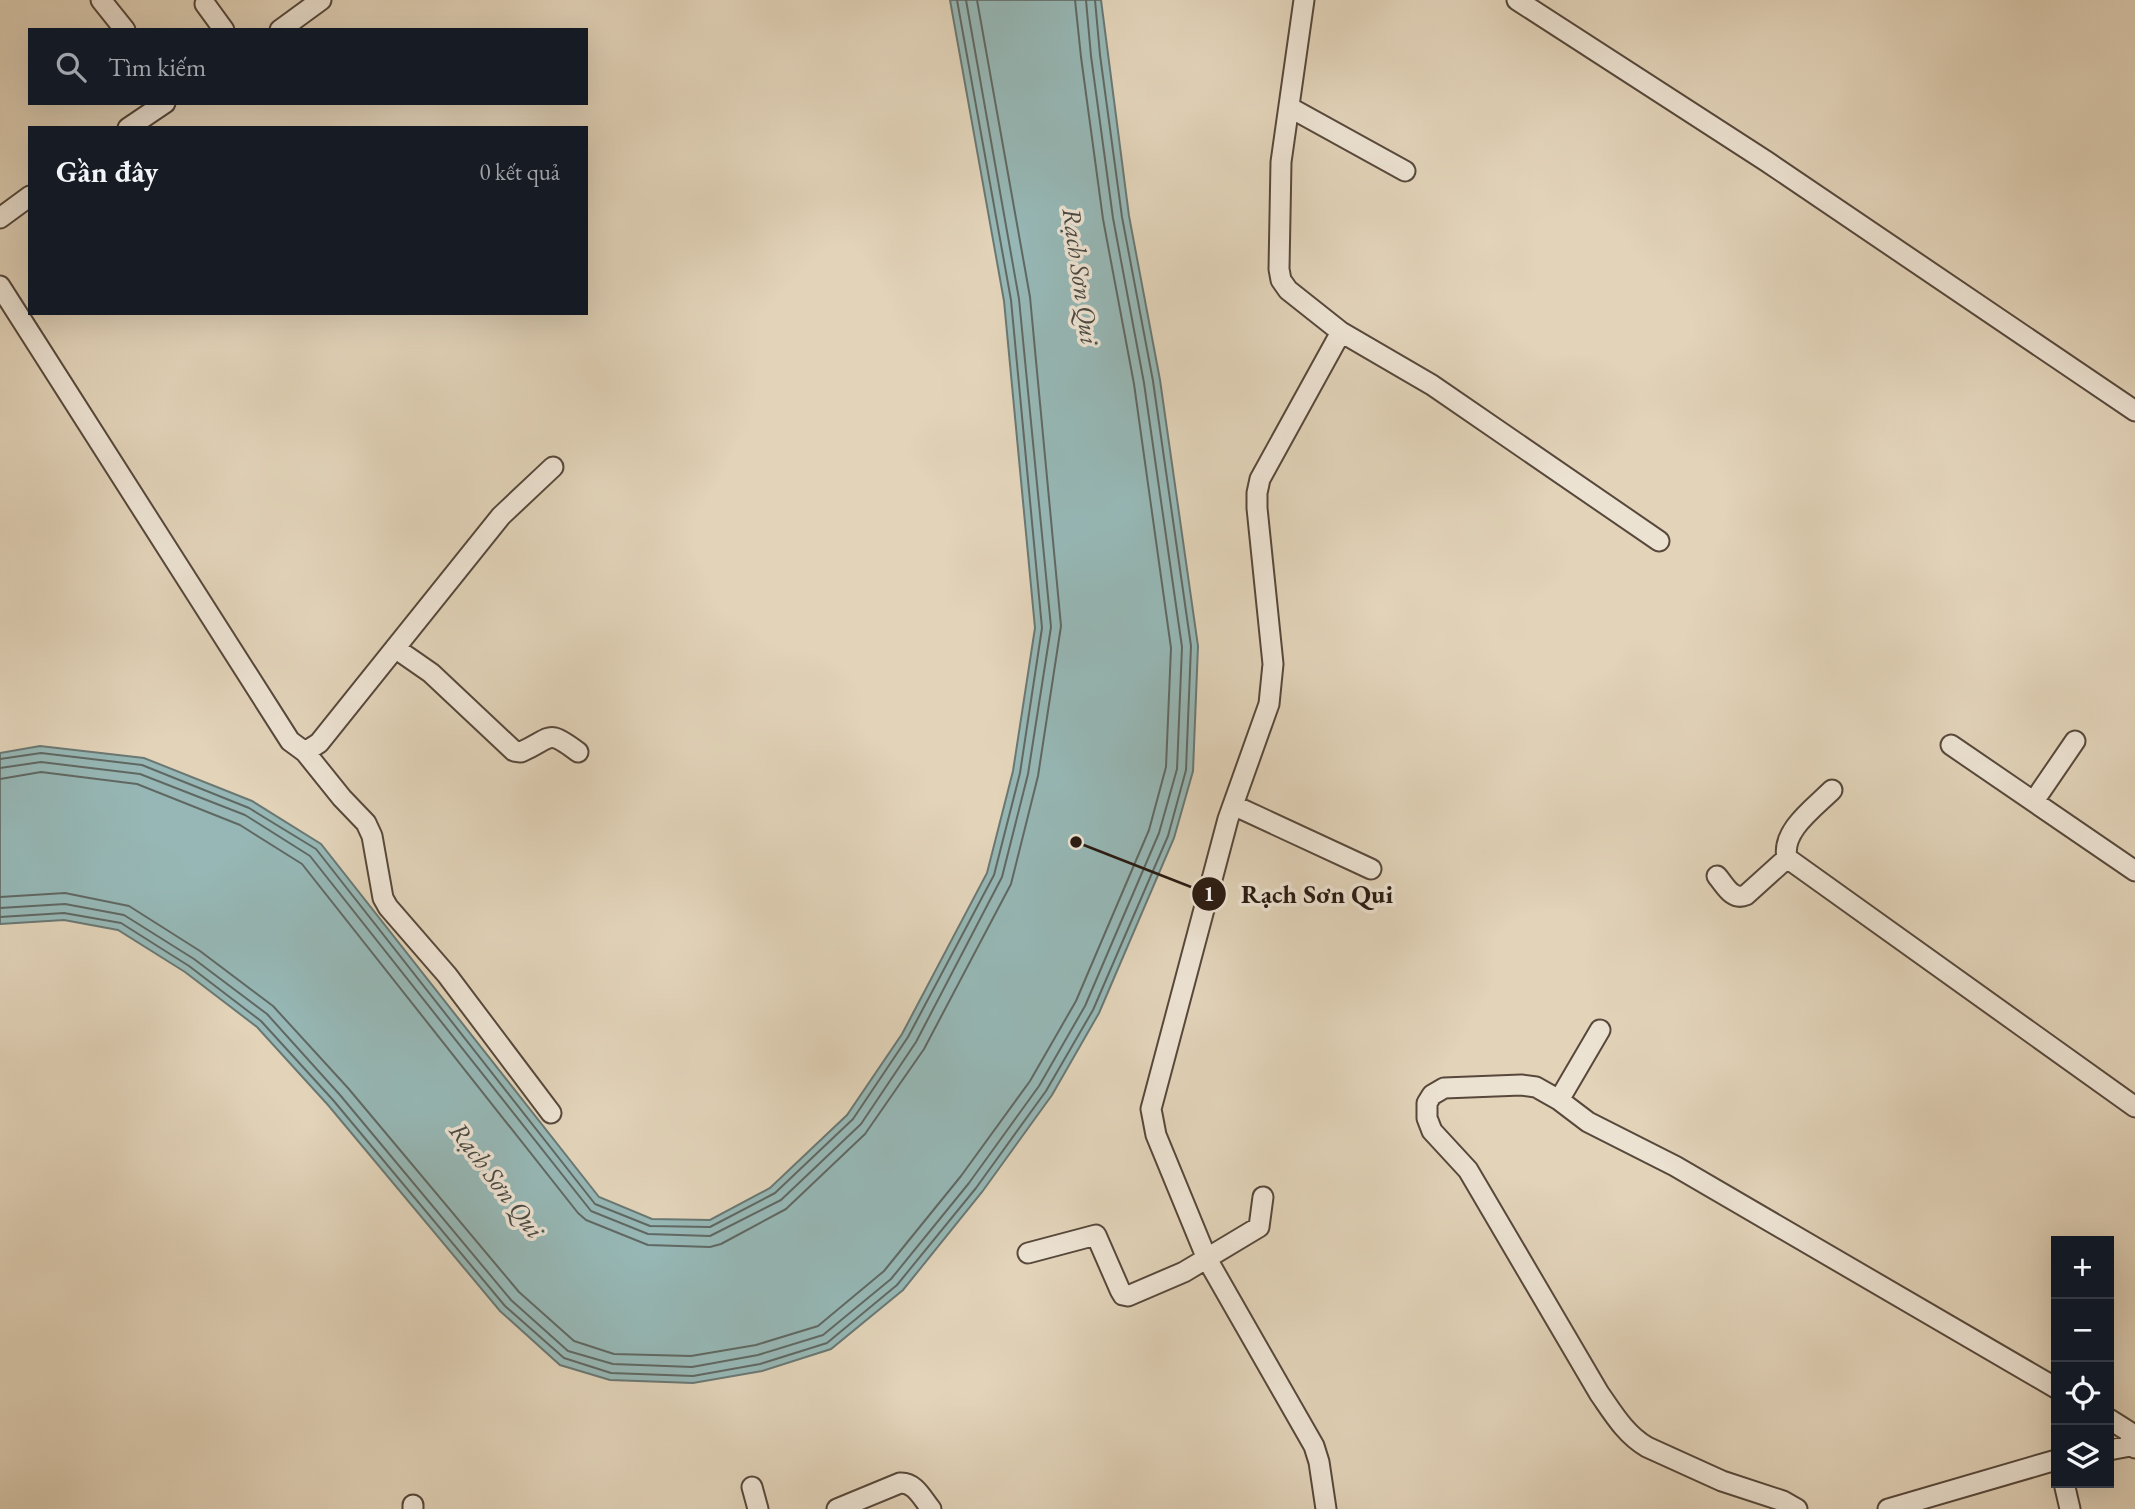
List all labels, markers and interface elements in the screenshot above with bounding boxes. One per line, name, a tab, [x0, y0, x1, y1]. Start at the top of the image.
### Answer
search box	[28, 28, 588, 105]
icon: search	[52, 48, 90, 86]
text: Tìm kiếm	[108, 50, 206, 84]
text: Gần đây	[56, 152, 158, 191]
text: 0 kết quả	[479, 157, 560, 187]
water label: Rạch Sơn Qui	[1055, 205, 1108, 348]
callout: Rạch Sơn Qui	[1192, 871, 1407, 918]
text: Rạch Sơn Qui	[1241, 877, 1393, 911]
text: 1	[1203, 880, 1215, 907]
water label: Rạch Sơn Qui	[442, 1115, 553, 1246]
map controls	[2051, 1236, 2114, 1488]
button: +	[2051, 1236, 2114, 1299]
button: −	[2051, 1299, 2114, 1362]
button: locate	[2051, 1362, 2114, 1425]
button: layers	[2051, 1425, 2114, 1488]

